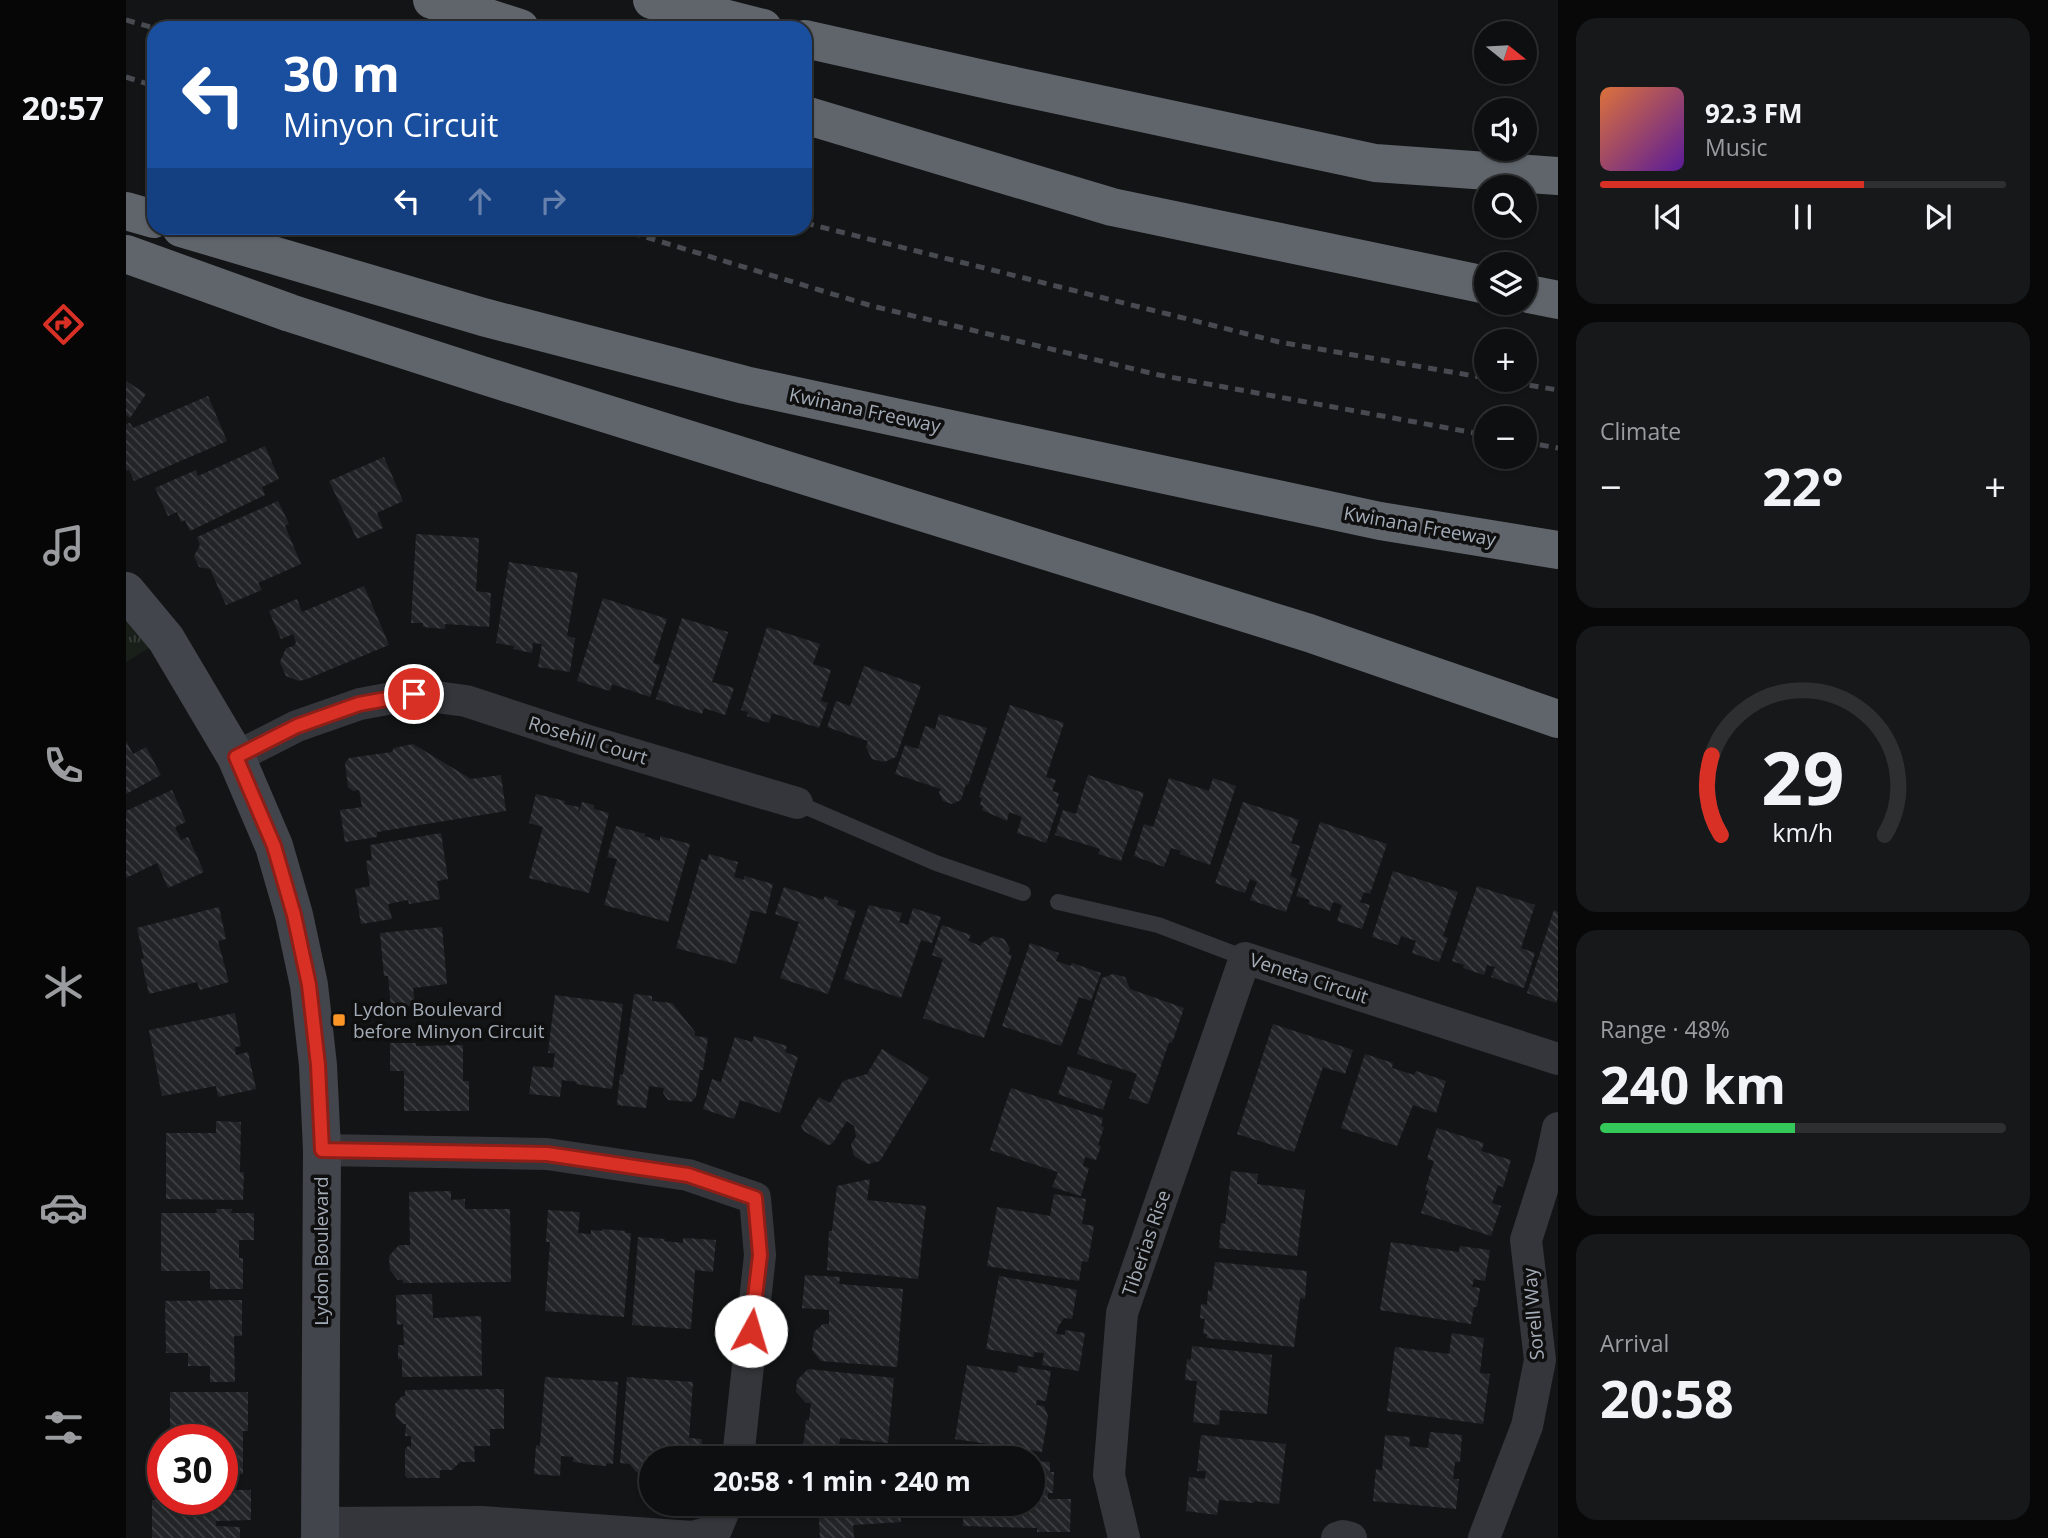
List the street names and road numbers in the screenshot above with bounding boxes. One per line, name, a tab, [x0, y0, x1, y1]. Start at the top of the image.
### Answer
street label: Kwinana Freeway	[787, 381, 944, 439]
street label: Kwinana Freeway	[1342, 500, 1499, 552]
street label: Rosehill Court	[525, 710, 651, 771]
street label: Veneta Circuit	[1246, 947, 1372, 1010]
street label: Lydon Boulevard	[308, 1176, 334, 1326]
street label: Tiberias Rise	[1116, 1186, 1176, 1300]
street label: Sorell Way	[1516, 1266, 1550, 1361]

